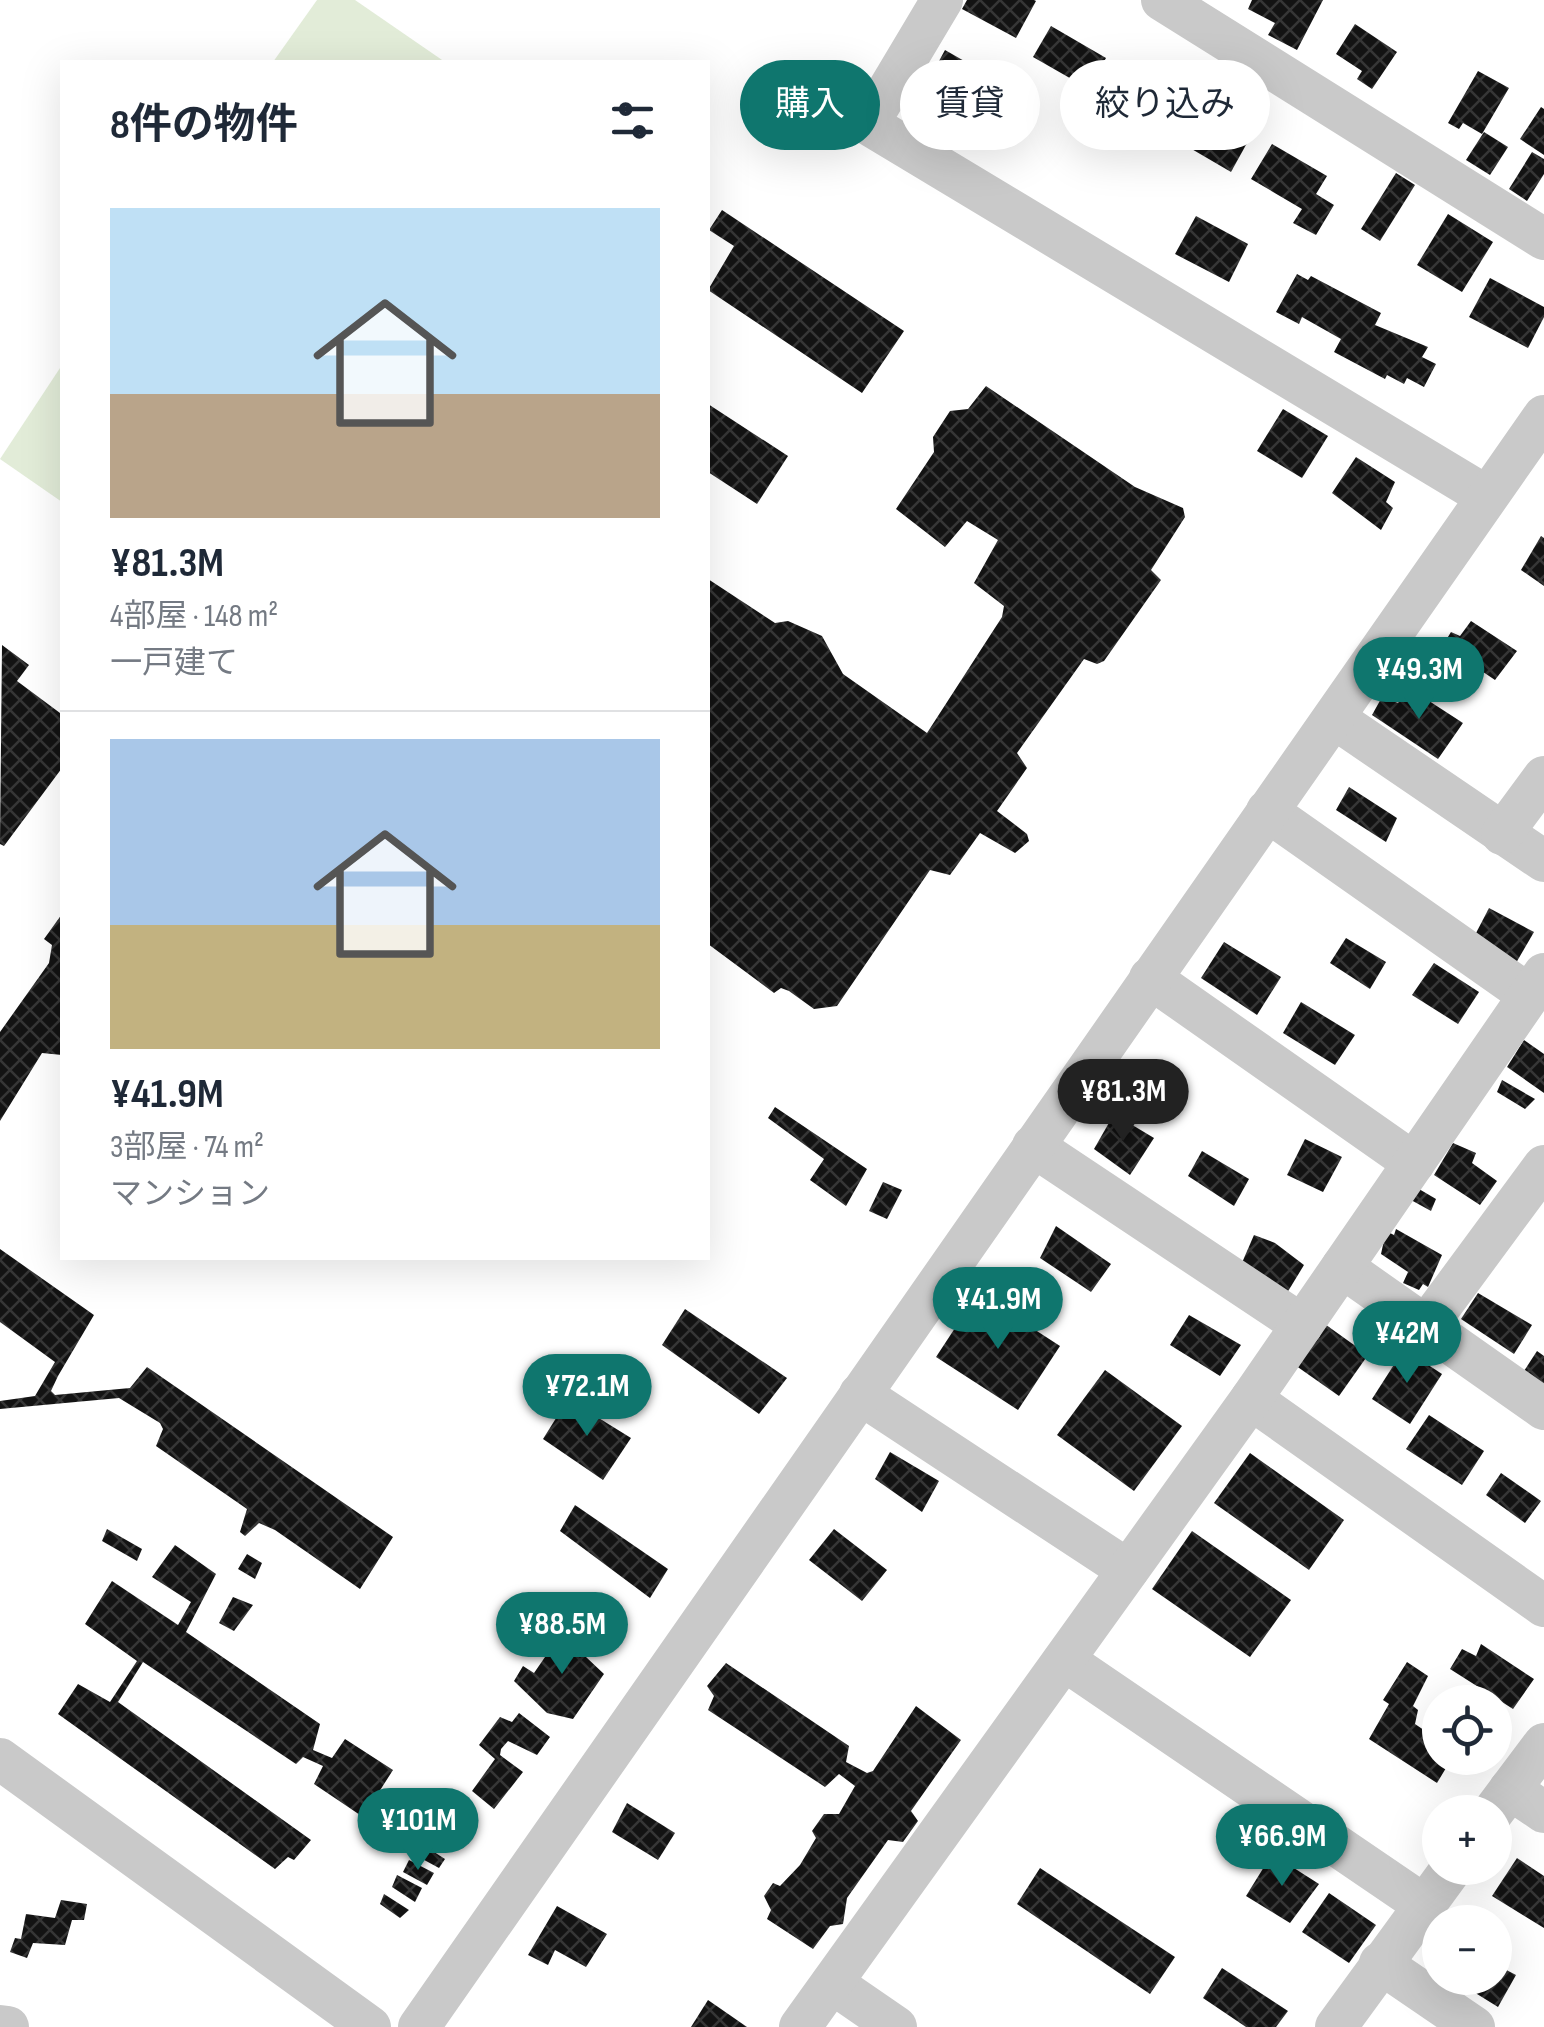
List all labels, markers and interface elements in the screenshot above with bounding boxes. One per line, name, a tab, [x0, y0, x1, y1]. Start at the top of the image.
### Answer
chip: 購入	[740, 60, 880, 150]
chip: 賃貸	[900, 60, 1040, 150]
chip: 絞り込み	[1060, 60, 1270, 150]
icon: filters	[605, 93, 660, 148]
text: 8件の物件	[110, 100, 298, 151]
icon: home	[295, 273, 475, 453]
text: ¥81.3M	[110, 538, 224, 589]
text: 4部屋 · 148 m²	[110, 597, 278, 636]
pin: ¥49.3M	[1338, 637, 1500, 722]
text: 一戸建て	[110, 644, 238, 683]
text: ¥49.3M	[1375, 650, 1463, 689]
icon: home	[295, 804, 475, 984]
pin: ¥81.3M	[1042, 1059, 1204, 1144]
text: ¥41.9M	[110, 1069, 223, 1120]
text: ¥81.3M	[1080, 1072, 1166, 1111]
text: 3部屋 · 74 m²	[110, 1128, 264, 1167]
text: マンション	[110, 1175, 270, 1214]
pin: ¥41.9M	[917, 1267, 1079, 1352]
text: ¥41.9M	[955, 1280, 1041, 1319]
pin: ¥42M	[1348, 1301, 1466, 1386]
text: ¥42M	[1374, 1314, 1440, 1353]
pin: ¥72.1M	[506, 1354, 668, 1439]
text: ¥72.1M	[545, 1367, 629, 1406]
pin: ¥88.5M	[481, 1592, 643, 1677]
text: ¥88.5M	[518, 1605, 606, 1644]
map controls	[1422, 1685, 1512, 1995]
button: locate	[1422, 1685, 1512, 1775]
pin: ¥101M	[348, 1788, 488, 1873]
button: +	[1422, 1795, 1512, 1885]
text: ¥101M	[380, 1801, 457, 1840]
pin: ¥66.9M	[1201, 1804, 1363, 1889]
text: ¥66.9M	[1238, 1817, 1326, 1856]
button: −	[1422, 1905, 1512, 1995]

